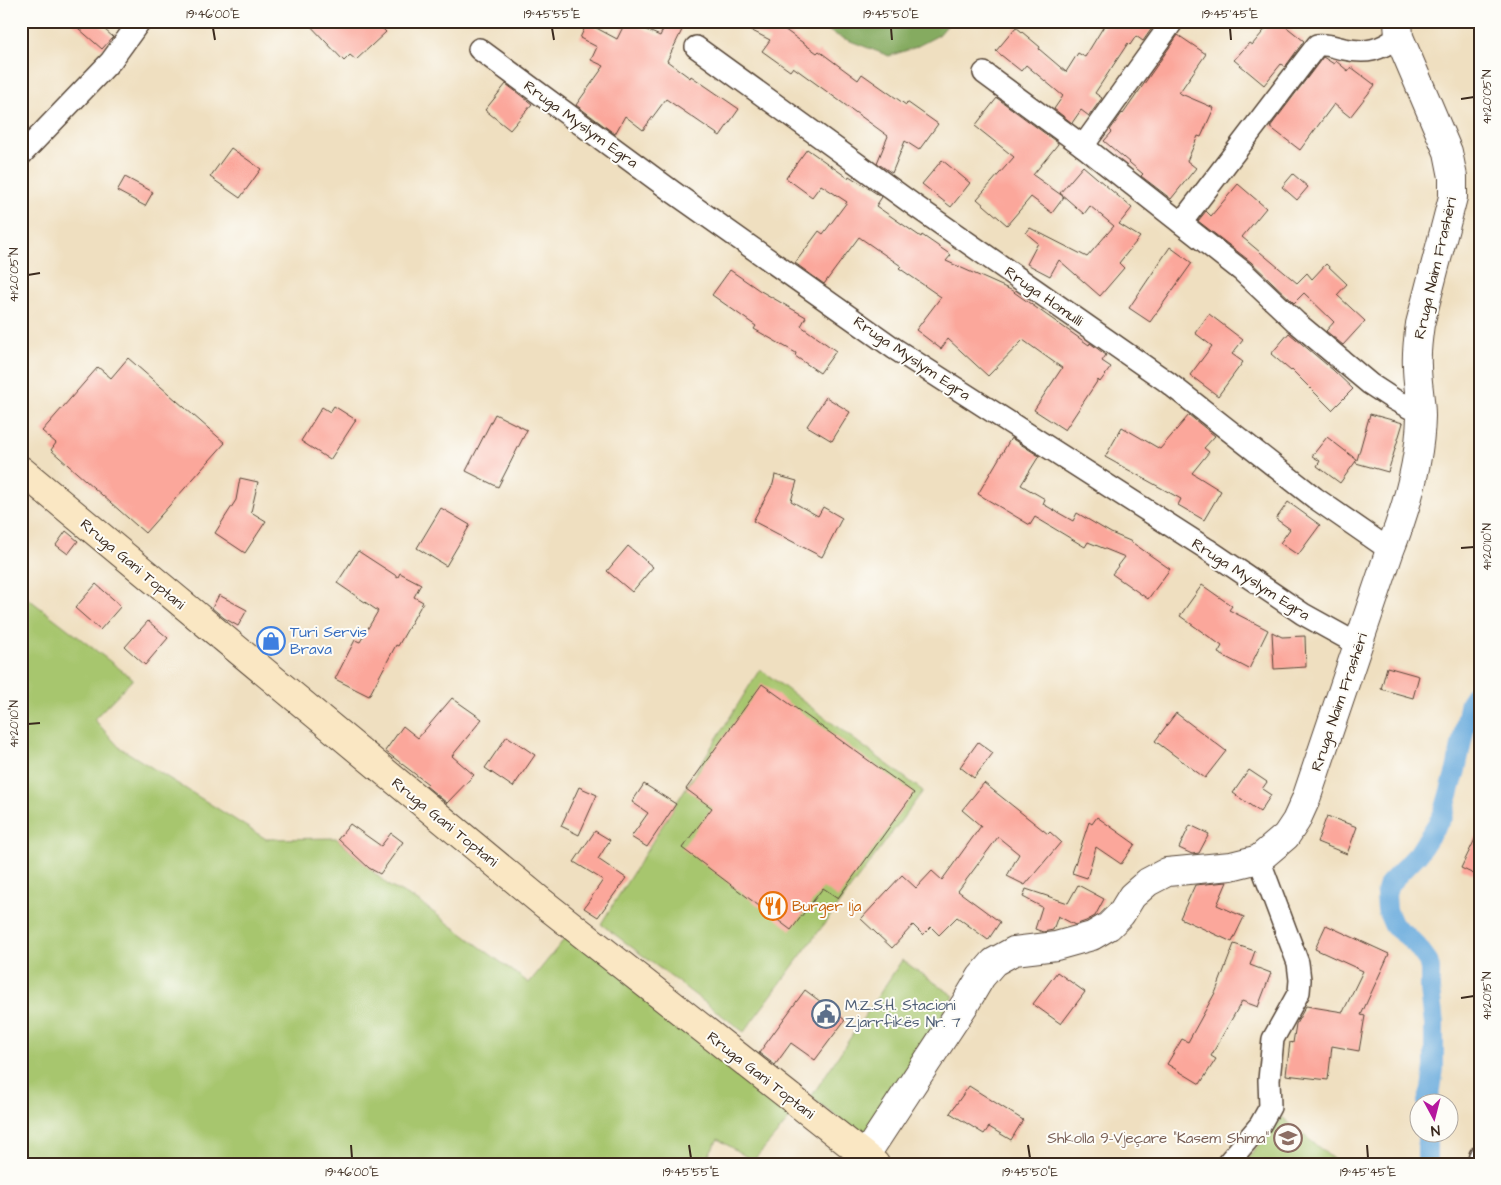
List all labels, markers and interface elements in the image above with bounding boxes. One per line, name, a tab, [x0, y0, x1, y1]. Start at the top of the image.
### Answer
text: 19°46'00"E	[186, 6, 240, 23]
text: 19°45'55"E	[524, 6, 580, 23]
text: 19°45'50"E	[863, 6, 919, 23]
text: 19°45'45"E	[1202, 6, 1258, 23]
text: 41°20'05"N	[1479, 69, 1496, 125]
street label: Rruga Myslym Egra	[519, 76, 643, 174]
street label: Rruga Naim Frashëri	[1409, 194, 1463, 341]
text: 41°20'05"N	[6, 247, 23, 303]
street label: Rruga Homulli	[1000, 261, 1088, 333]
street label: Rruga Myslym Egra	[849, 311, 975, 406]
street label: Rruga Gani Toptani	[75, 514, 190, 616]
text: 41°20'10"N	[1479, 522, 1496, 571]
street label: Rruga Myslym Egra	[1187, 533, 1314, 627]
place label: Turi Servis Brava	[290, 622, 368, 660]
shop icon: Turi Servis Brava	[256, 626, 286, 656]
street label: Rruga Naim Frashëri	[1306, 630, 1374, 774]
text: 41°20'10"N	[6, 699, 23, 748]
street label: Rruga Gani Toptani	[386, 773, 503, 873]
restaurant icon: Burger Ija	[758, 891, 788, 921]
place label: Burger Ija	[792, 896, 862, 918]
text: 41°20'15"N	[1479, 971, 1496, 1021]
place label: M.Z.S.H. Stacioni Zjarrfikës Nr. 7	[845, 995, 961, 1033]
public building icon: M.Z.S.H. Stacioni Zjarrfikës Nr. 7	[811, 999, 841, 1029]
street label: Rruga Gani Toptani	[702, 1027, 819, 1125]
north arrow	[1408, 1092, 1458, 1142]
text: N	[1430, 1119, 1441, 1140]
school or university icon: Shkolla 9-Vjeçare "Kasem Shima"	[1273, 1123, 1303, 1153]
place label: Shkolla 9-Vjeçare "Kasem Shima"	[1047, 1128, 1269, 1149]
text: 19°46'00"E	[325, 1164, 379, 1181]
text: 19°45'55"E	[663, 1164, 719, 1181]
text: 19°45'50"E	[1002, 1164, 1058, 1181]
text: 19°45'45"E	[1340, 1164, 1396, 1181]

